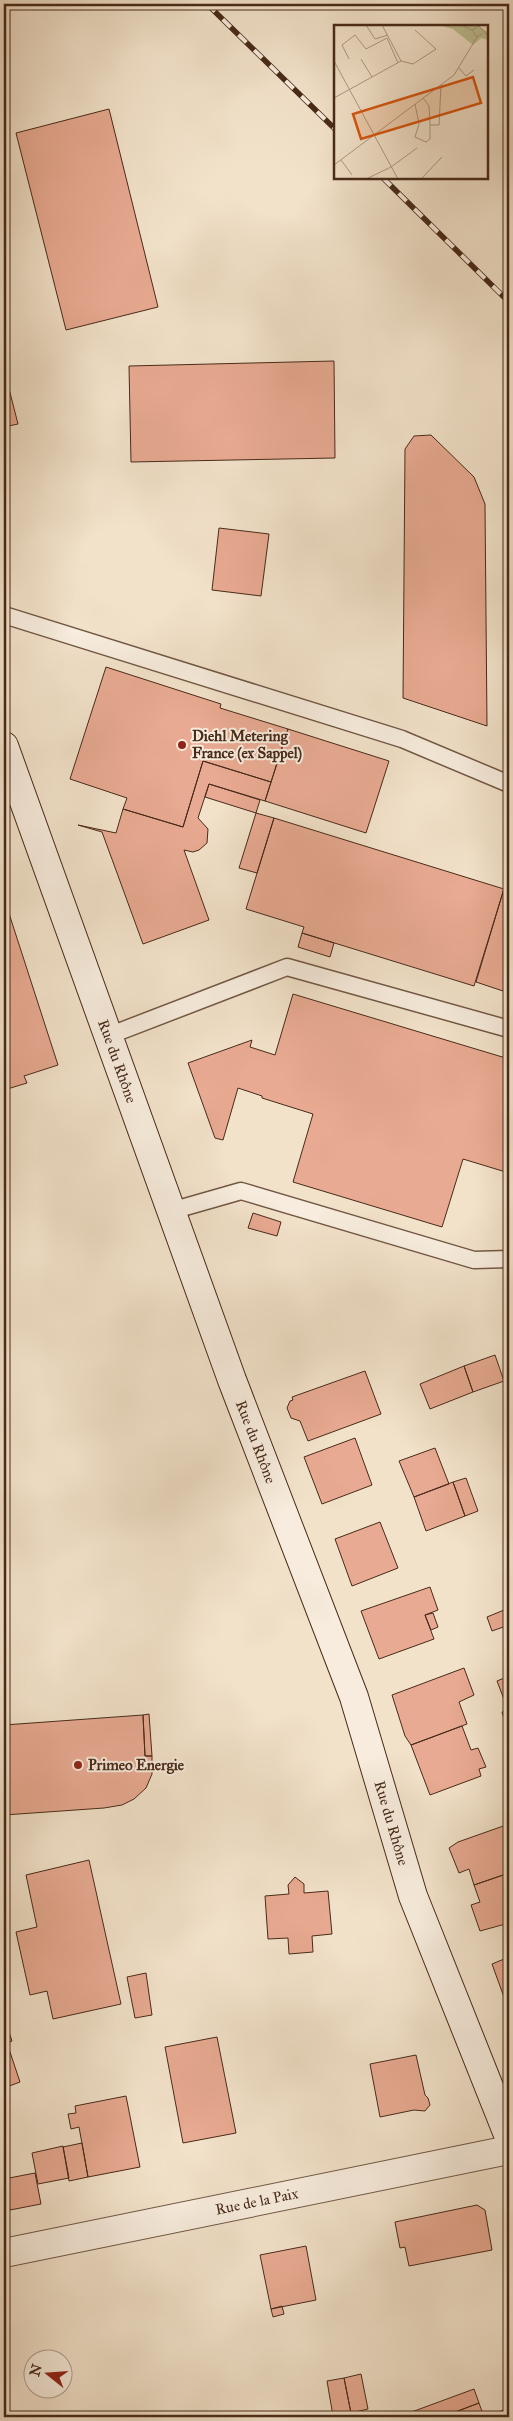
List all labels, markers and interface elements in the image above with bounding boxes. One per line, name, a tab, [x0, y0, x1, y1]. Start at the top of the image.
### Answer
inset map	[334, 25, 488, 179]
place label: Diehl Metering France (ex Sappel)	[192, 727, 302, 763]
marker: Diehl Metering France (ex Sappel)	[176, 739, 188, 751]
street label: Rue du Rhône	[94, 1017, 141, 1105]
street label: Rue du Rhône	[232, 1398, 280, 1486]
place label: Primeo Energie	[88, 1756, 185, 1775]
marker: Primeo Energie	[72, 1759, 84, 1771]
street label: Rue du Rhône	[370, 1779, 412, 1868]
street label: Rue de la Paix	[214, 2184, 300, 2219]
north arrow	[22, 2348, 72, 2398]
text: N	[26, 2362, 46, 2379]

